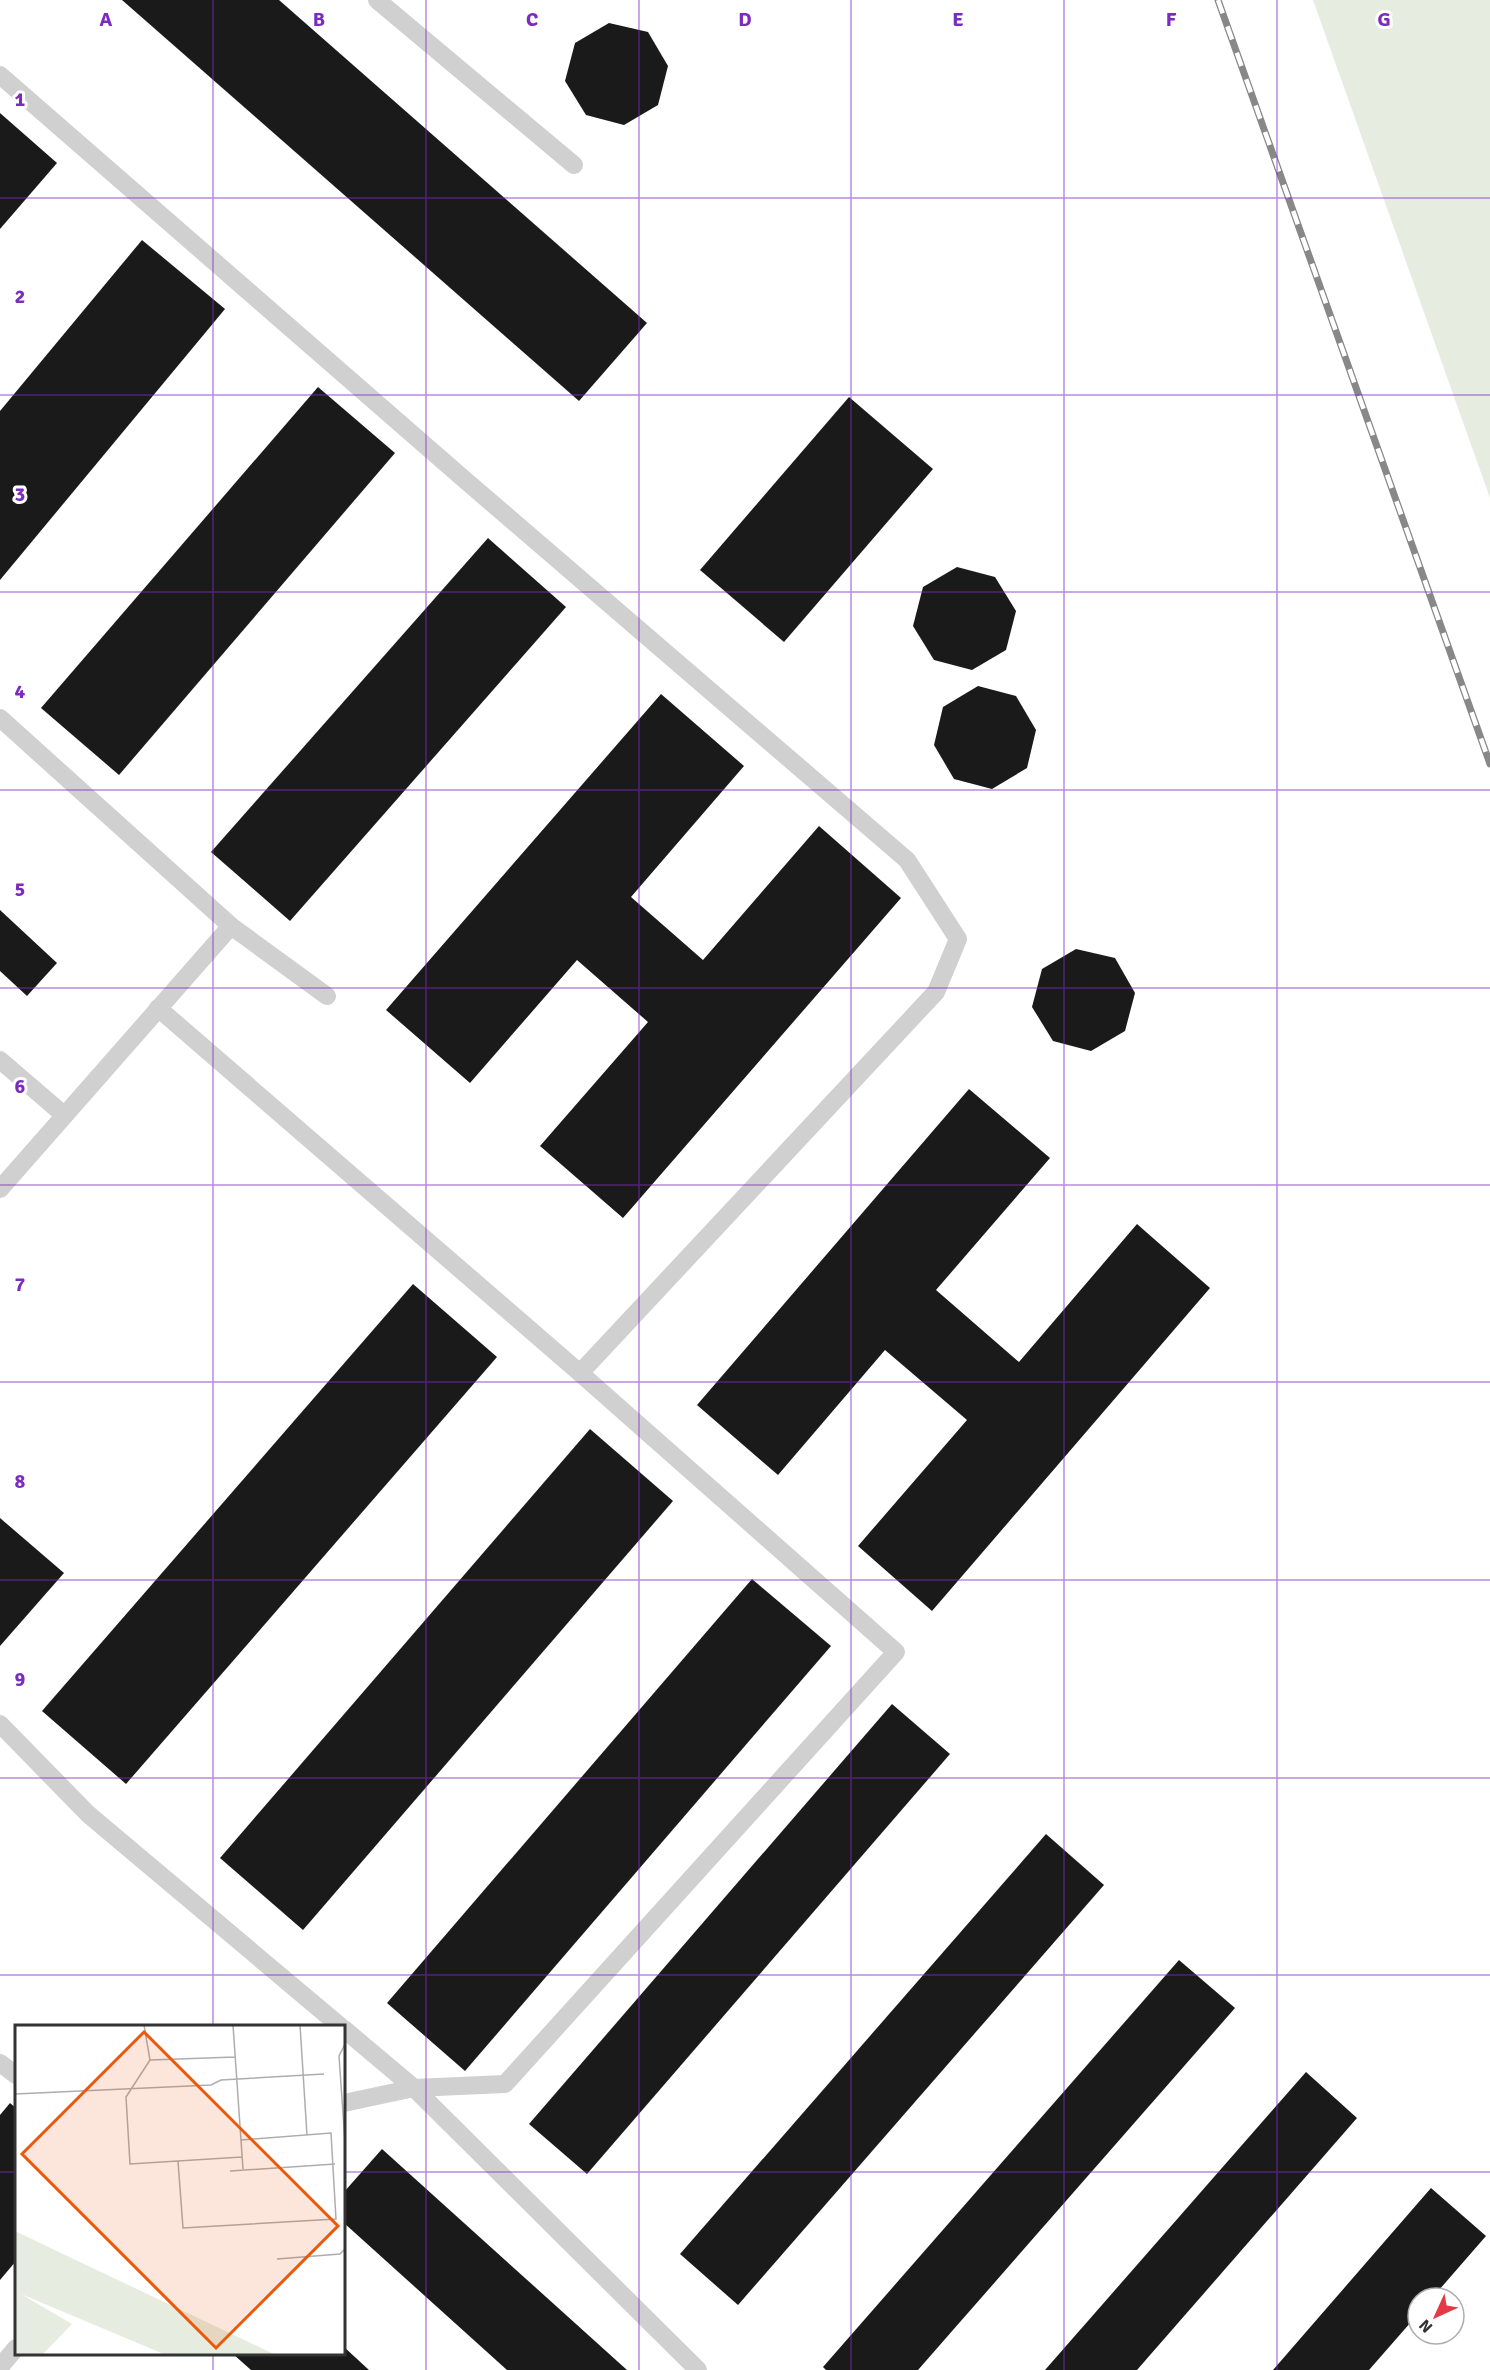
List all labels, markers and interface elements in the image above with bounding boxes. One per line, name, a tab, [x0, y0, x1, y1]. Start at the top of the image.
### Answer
text: A	[100, 7, 113, 32]
text: B	[313, 7, 325, 32]
text: C	[526, 7, 538, 32]
text: D	[738, 7, 752, 32]
text: E	[952, 7, 964, 32]
text: F	[1166, 7, 1177, 32]
text: G	[1377, 7, 1391, 32]
text: 1	[15, 87, 26, 112]
text: 2	[15, 284, 25, 309]
text: 3	[15, 482, 25, 507]
text: 4	[15, 679, 26, 704]
text: 5	[15, 877, 25, 902]
text: 6	[15, 1074, 26, 1099]
text: 7	[15, 1272, 26, 1297]
text: 8	[15, 1469, 26, 1494]
text: 9	[15, 1667, 26, 1692]
inset map	[15, 2025, 345, 2355]
north arrow	[1406, 2286, 1466, 2346]
text: N	[1415, 2315, 1437, 2337]

